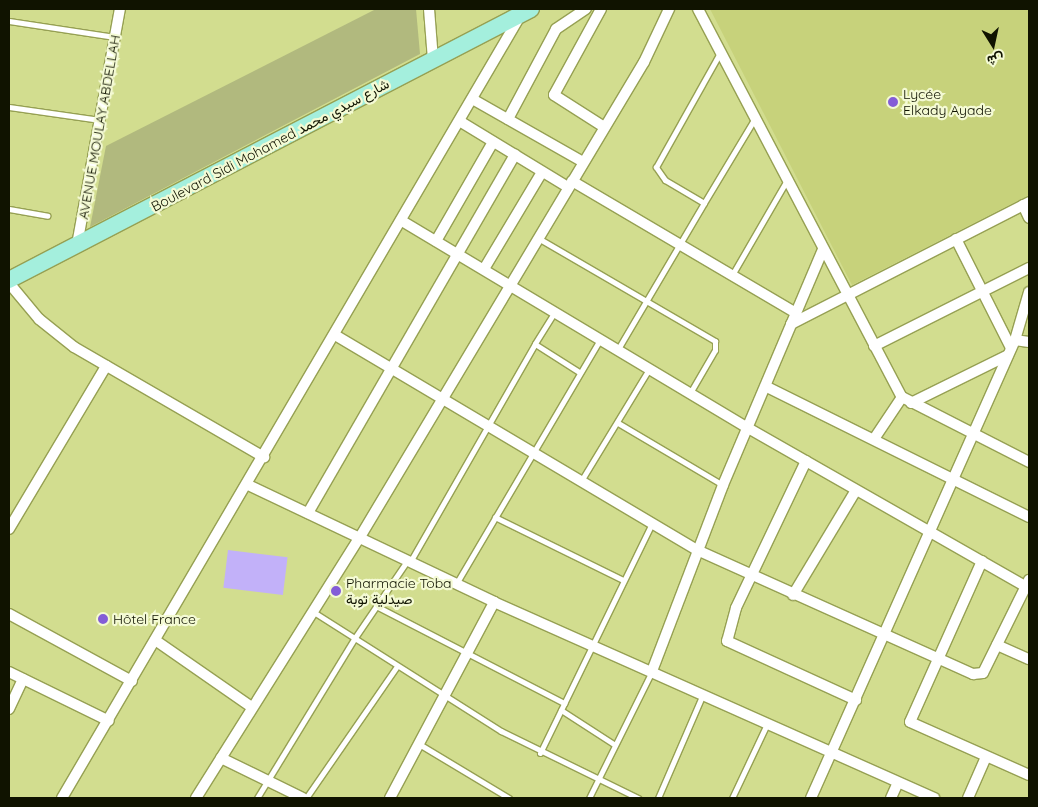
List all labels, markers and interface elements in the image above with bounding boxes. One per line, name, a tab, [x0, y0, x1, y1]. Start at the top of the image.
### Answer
north arrow	[968, 20, 1018, 70]
street label: AVENUE MOULAY ABDELLAH	[74, 33, 124, 221]
text: ش	[986, 49, 1005, 70]
street label: Boulevard Sidi Mohamed شارع سيدي محمد	[148, 75, 392, 215]
place label: Lycée Elkady Ayade	[903, 86, 992, 118]
marker: Lycée Elkady Ayade	[887, 96, 899, 108]
place label: Pharmacie Toba صيدلية توبة	[346, 575, 452, 608]
marker: Pharmacie Toba صيدلية توبة	[330, 585, 342, 597]
place label: Hôtel France	[113, 611, 196, 627]
marker: Hôtel France	[97, 613, 109, 625]

